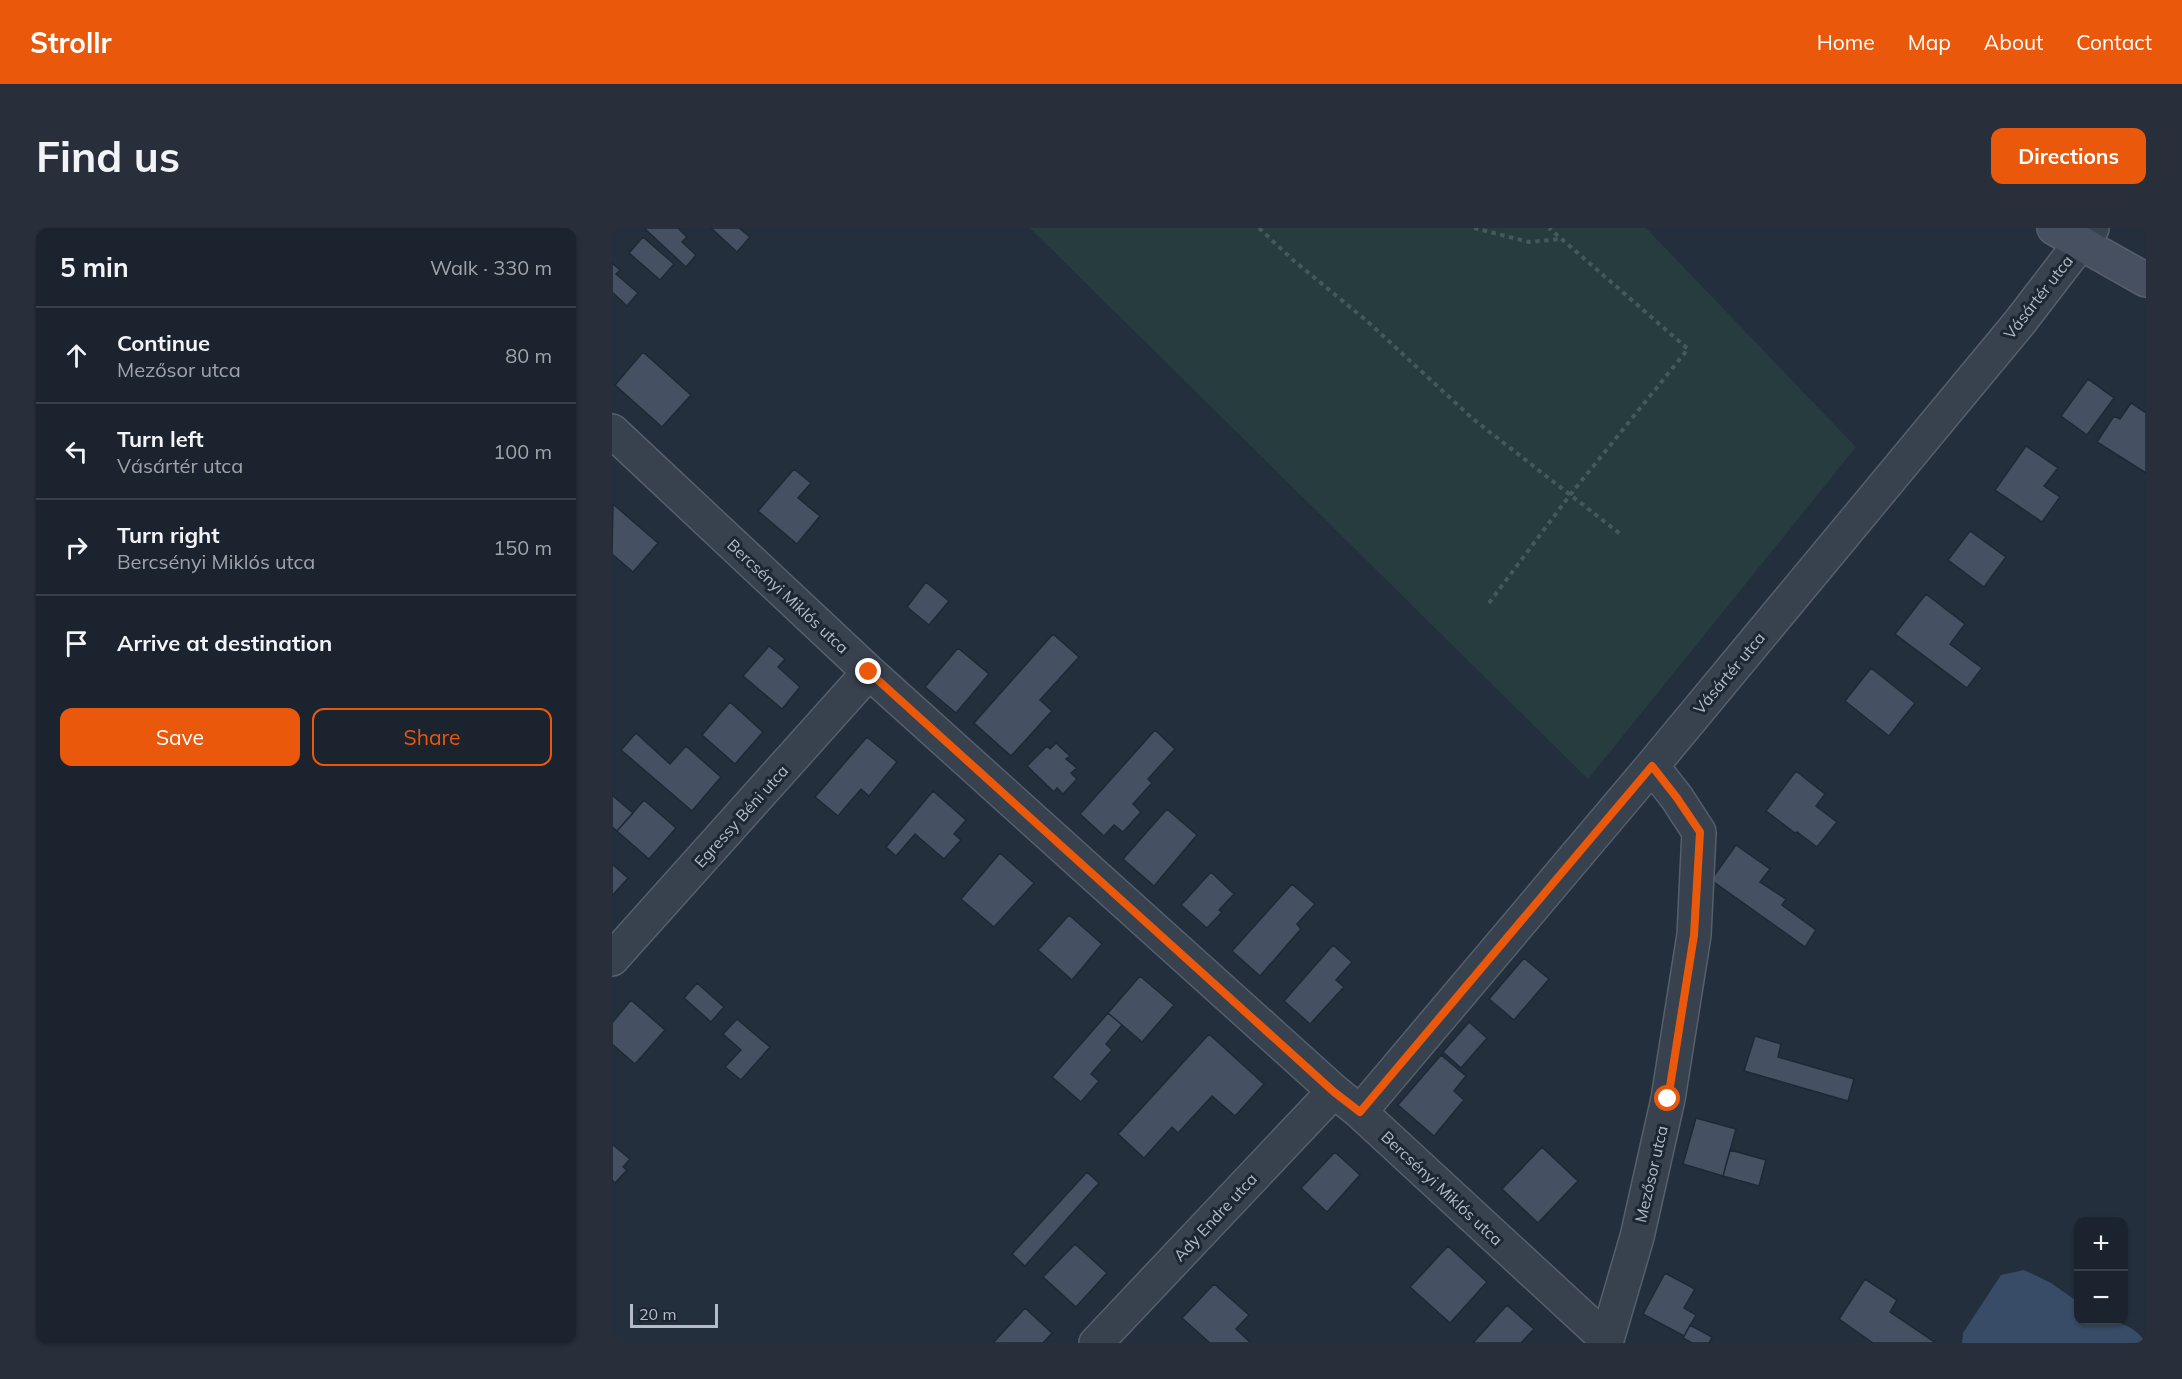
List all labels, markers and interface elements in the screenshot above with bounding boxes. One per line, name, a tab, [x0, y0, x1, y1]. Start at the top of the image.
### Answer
text: Strollr	[30, 25, 112, 60]
text: Home	[1817, 29, 1875, 55]
text: Map	[1908, 29, 1951, 55]
text: About	[1984, 29, 2043, 55]
text: Contact	[2076, 29, 2152, 55]
button: Directions	[1991, 128, 2146, 184]
text: Find us	[36, 130, 180, 183]
text: 5 min	[60, 251, 129, 284]
street label: Vásártér utca	[1999, 251, 2077, 343]
text: Walk · 330 m	[430, 255, 552, 280]
text: Continue	[117, 329, 210, 357]
icon: ahead	[60, 339, 93, 372]
text: 80 m	[505, 343, 552, 368]
text: Mezősor utca	[117, 357, 241, 382]
text: Turn left	[117, 425, 204, 453]
icon: left	[60, 435, 93, 468]
text: 100 m	[493, 439, 552, 464]
text: Vásártér utca	[117, 453, 243, 478]
text: Turn right	[117, 521, 220, 549]
icon: right	[60, 531, 93, 564]
text: 150 m	[493, 535, 552, 560]
street label: Bercsényi Miklós utca	[723, 535, 853, 657]
text: Bercsényi Miklós utca	[117, 549, 315, 574]
icon: arrive	[60, 627, 93, 660]
street label: Vásártér utca	[1689, 628, 1769, 718]
text: Arrive at destination	[117, 629, 332, 657]
route end	[855, 658, 881, 684]
button: Save	[60, 708, 300, 766]
button: Share	[312, 708, 552, 766]
street label: Egressy Béni utca	[690, 761, 792, 871]
route start	[1654, 1085, 1680, 1111]
street label: Mezősor utca	[1630, 1124, 1672, 1224]
street label: Bercsényi Miklós utca	[1377, 1127, 1507, 1249]
street label: Ady Endre utca	[1169, 1169, 1261, 1265]
map controls	[2074, 1217, 2128, 1325]
button: +	[2074, 1217, 2128, 1271]
button: −	[2074, 1271, 2128, 1325]
scale bar	[630, 1301, 718, 1328]
text: 20 m	[639, 1304, 676, 1324]

